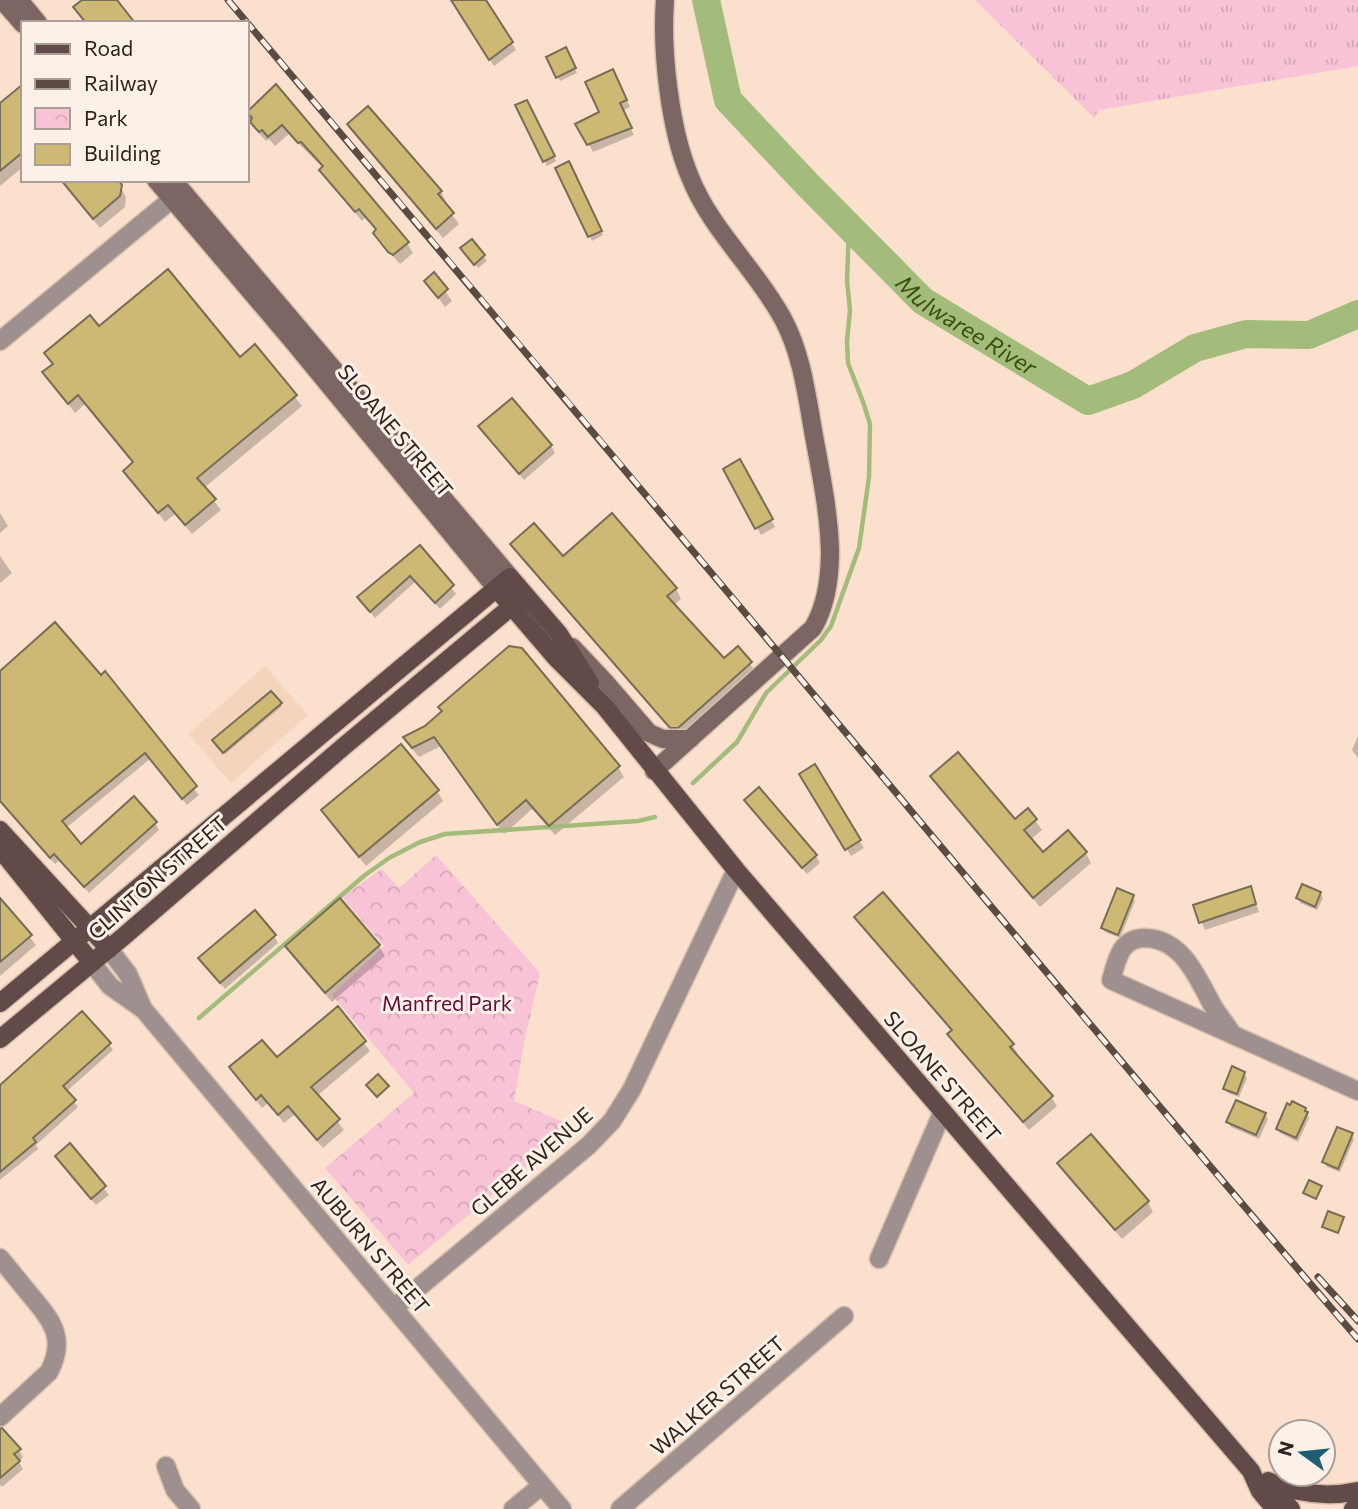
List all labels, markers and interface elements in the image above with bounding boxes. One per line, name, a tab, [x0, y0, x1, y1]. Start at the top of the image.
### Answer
legend	[21, 21, 248, 182]
text: Road	[84, 35, 133, 60]
text: Railway	[84, 70, 158, 95]
text: Park	[84, 105, 128, 130]
text: Building	[84, 140, 161, 165]
water label: Mulwaree River	[891, 269, 1043, 381]
street label: SLOANE STREET	[333, 359, 459, 501]
street label: CLINTON STREET	[82, 810, 232, 944]
park label: Manfred Park	[382, 990, 512, 1015]
street label: SLOANE STREET	[879, 1005, 1007, 1147]
street label: GLEBE AVENUE	[465, 1101, 597, 1221]
street label: AUBURN STREET	[307, 1172, 435, 1318]
street label: WALKER STREET	[645, 1330, 789, 1460]
north arrow	[1267, 1418, 1337, 1488]
text: N	[1272, 1439, 1298, 1458]

